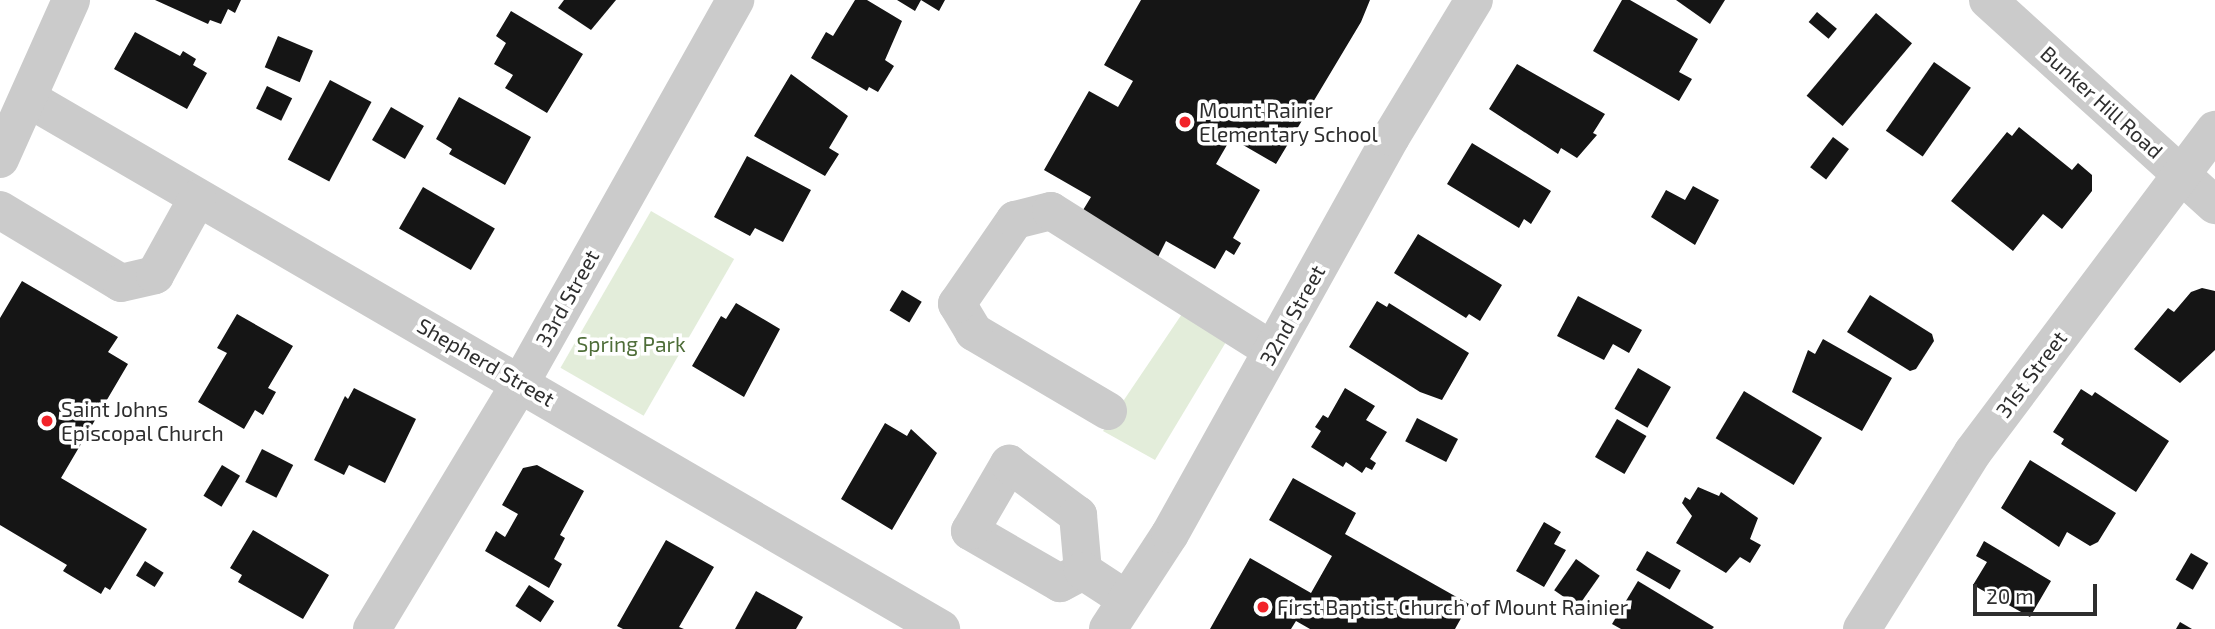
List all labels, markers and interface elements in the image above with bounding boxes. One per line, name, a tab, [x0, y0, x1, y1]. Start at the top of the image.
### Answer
street label: Bunker Hill Road	[2035, 40, 2169, 164]
place label: Mount Rainier Elementary School	[1199, 97, 1378, 147]
marker: Mount Rainier Elementary School	[1177, 114, 1193, 130]
street label: 33rd Street	[530, 245, 604, 351]
street label: 32nd Street	[1254, 260, 1330, 370]
street label: Shepherd Street	[413, 313, 559, 411]
street label: 31st Street	[1990, 326, 2072, 422]
park label: Spring Park	[576, 331, 686, 357]
place label: Saint Johns Episcopal Church	[61, 396, 224, 446]
marker: Saint Johns Episcopal Church	[39, 413, 55, 429]
scale bar	[1977, 570, 2101, 614]
text: 20 m	[1986, 583, 2034, 608]
place label: First Baptist Church of Mount Rainier	[1277, 594, 1629, 620]
marker: First Baptist Church of Mount Rainier	[1255, 599, 1271, 615]

